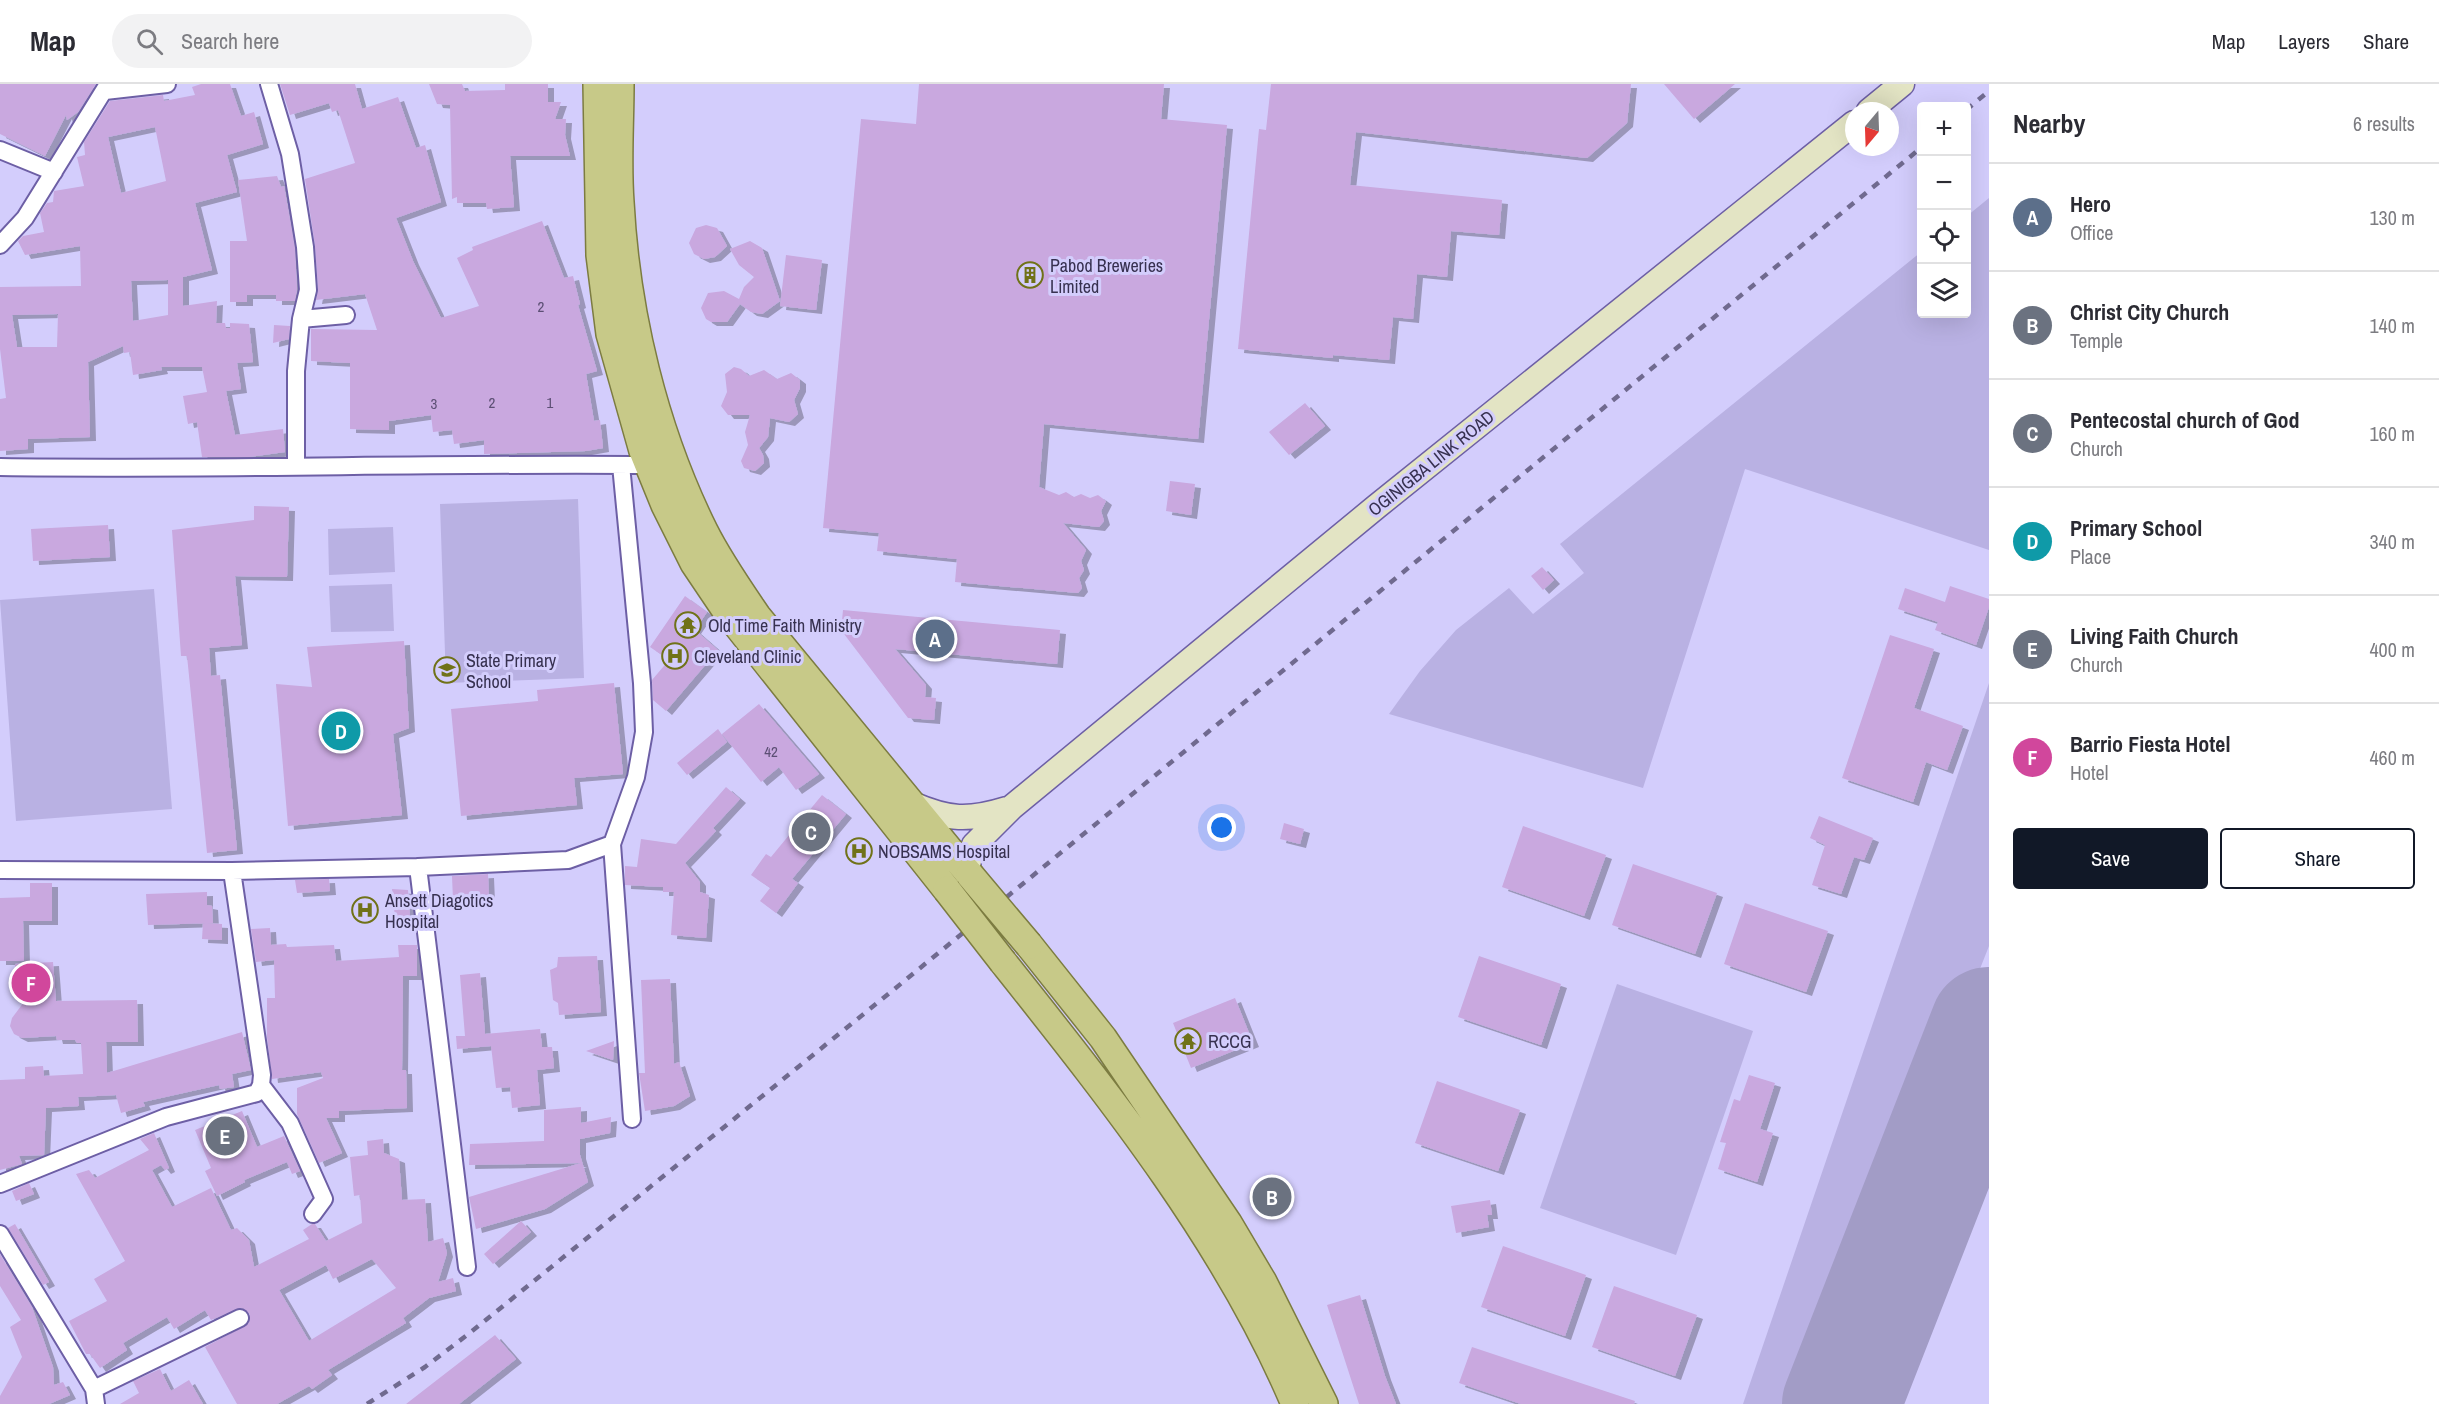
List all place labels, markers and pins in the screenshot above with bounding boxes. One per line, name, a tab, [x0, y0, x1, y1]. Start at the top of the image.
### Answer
place label: Pabod Breweries Limited	[1050, 253, 1163, 299]
building icon: Pabod Breweries Limited	[1015, 260, 1045, 290]
temple icon: Old Time Faith Ministry	[673, 610, 703, 640]
place label: Old Time Faith Ministry	[708, 613, 862, 638]
pin: A	[916, 616, 954, 662]
hospital icon: Cleveland Clinic	[660, 641, 690, 671]
place label: Cleveland Clinic	[694, 644, 801, 669]
place label: State Primary School	[466, 648, 557, 694]
school or university icon: State Primary School	[432, 655, 462, 685]
pin: D	[322, 708, 360, 754]
pin: C	[792, 810, 830, 855]
hospital icon: NOBSAMS Hospital	[844, 836, 874, 866]
place label: NOBSAMS Hospital	[878, 839, 1010, 864]
place label: Ansett Diagotics Hospital	[384, 888, 493, 934]
hospital icon: Ansett Diagotics Hospital	[350, 895, 380, 925]
pin: F	[12, 960, 51, 1006]
temple icon: RCCG	[1173, 1026, 1203, 1056]
place label: RCCG	[1208, 1029, 1251, 1054]
pin: E	[206, 1114, 244, 1158]
pin: B	[1252, 1174, 1292, 1220]

